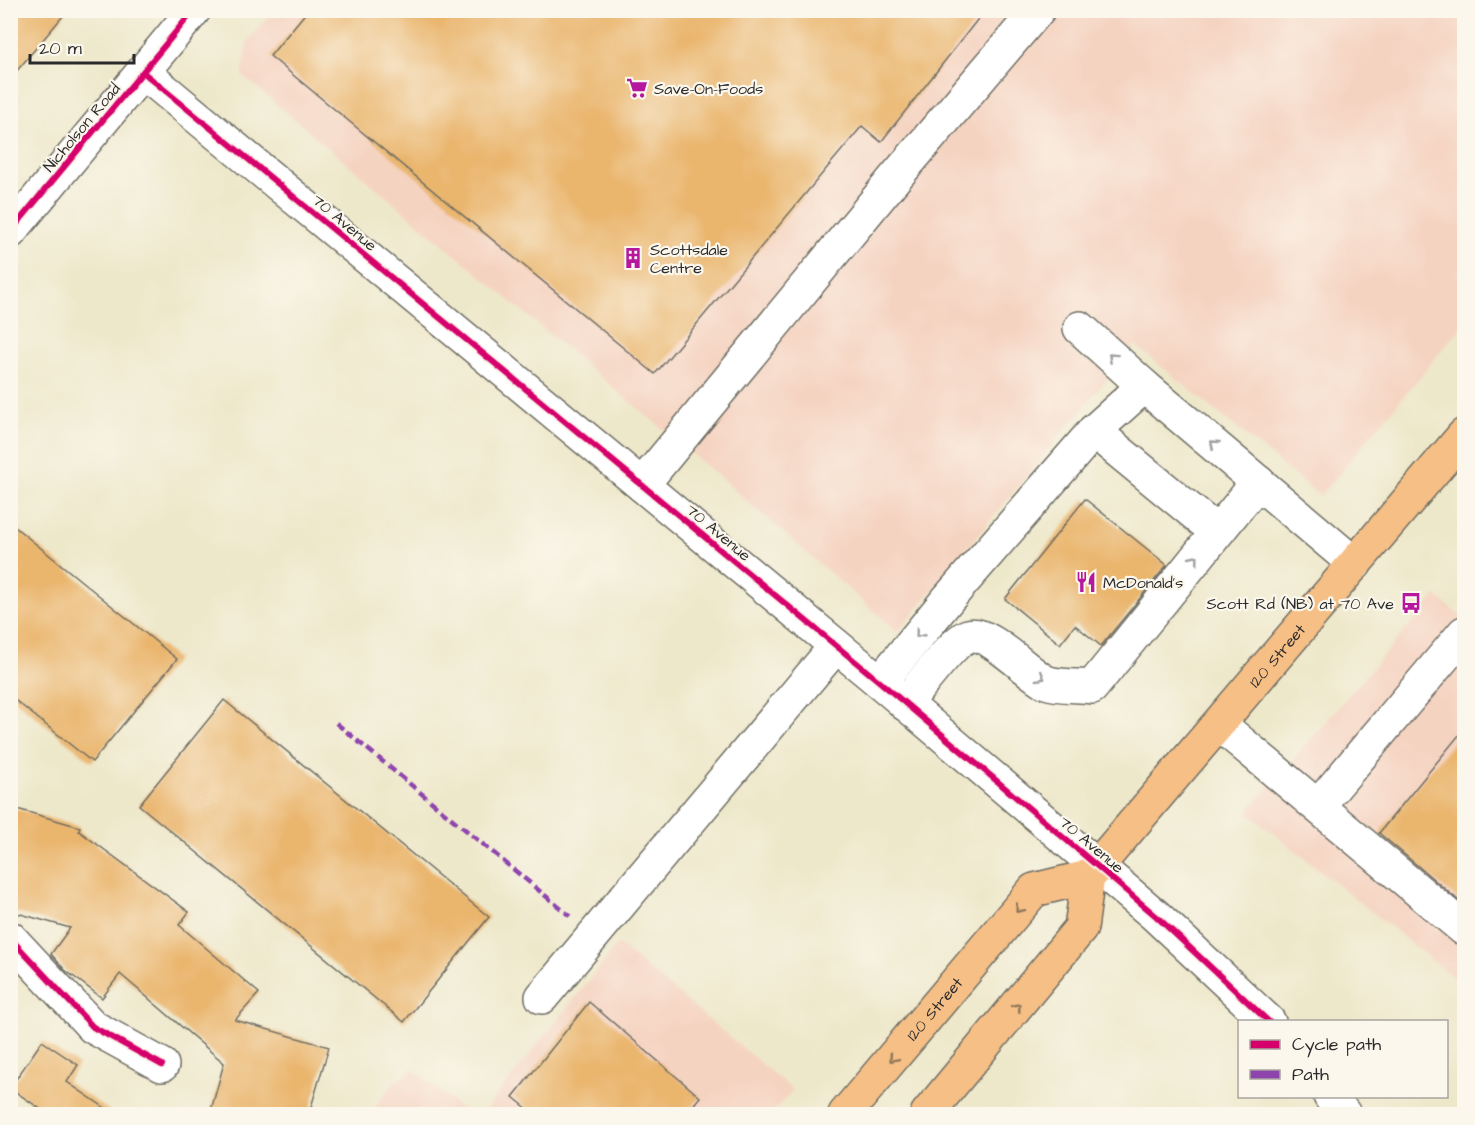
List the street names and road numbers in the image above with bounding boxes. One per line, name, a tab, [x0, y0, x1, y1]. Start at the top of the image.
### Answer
street label: Nicholson Road	[38, 78, 126, 177]
street label: 70 Avenue	[307, 189, 382, 257]
street label: 70 Avenue	[681, 499, 756, 567]
street label: 120 Street	[1244, 619, 1311, 692]
street label: 70 Avenue	[1054, 811, 1129, 879]
street label: 120 Street	[902, 972, 968, 1046]

